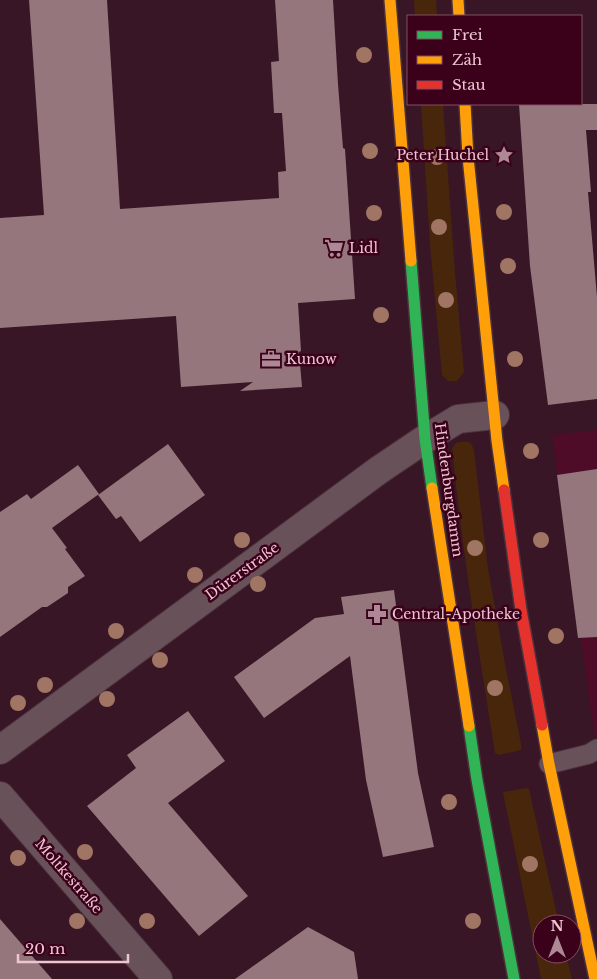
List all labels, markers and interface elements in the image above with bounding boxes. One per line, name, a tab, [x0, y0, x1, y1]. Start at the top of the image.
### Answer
legend	[407, 15, 582, 105]
text: Frei	[452, 25, 483, 44]
text: Zäh	[452, 50, 482, 69]
text: Stau	[452, 75, 486, 94]
place icon: Peter Huchel	[493, 144, 515, 166]
place label: Peter Huchel	[396, 146, 489, 164]
supermarket icon: Lidl	[323, 237, 345, 259]
place label: Lidl	[349, 239, 378, 257]
office icon: Kunow	[260, 348, 282, 370]
place label: Kunow	[286, 350, 337, 368]
street label: Hindenburgdamm	[431, 422, 467, 558]
street label: Dürerstraße	[202, 538, 282, 604]
pharmacy icon: Central-Apotheke	[366, 603, 388, 625]
place label: Central-Apotheke	[392, 605, 520, 623]
street label: Moltkestraße	[31, 835, 107, 917]
north arrow	[532, 914, 582, 964]
text: N	[550, 917, 564, 935]
scale bar	[18, 932, 128, 964]
text: 20 m	[25, 939, 65, 958]

